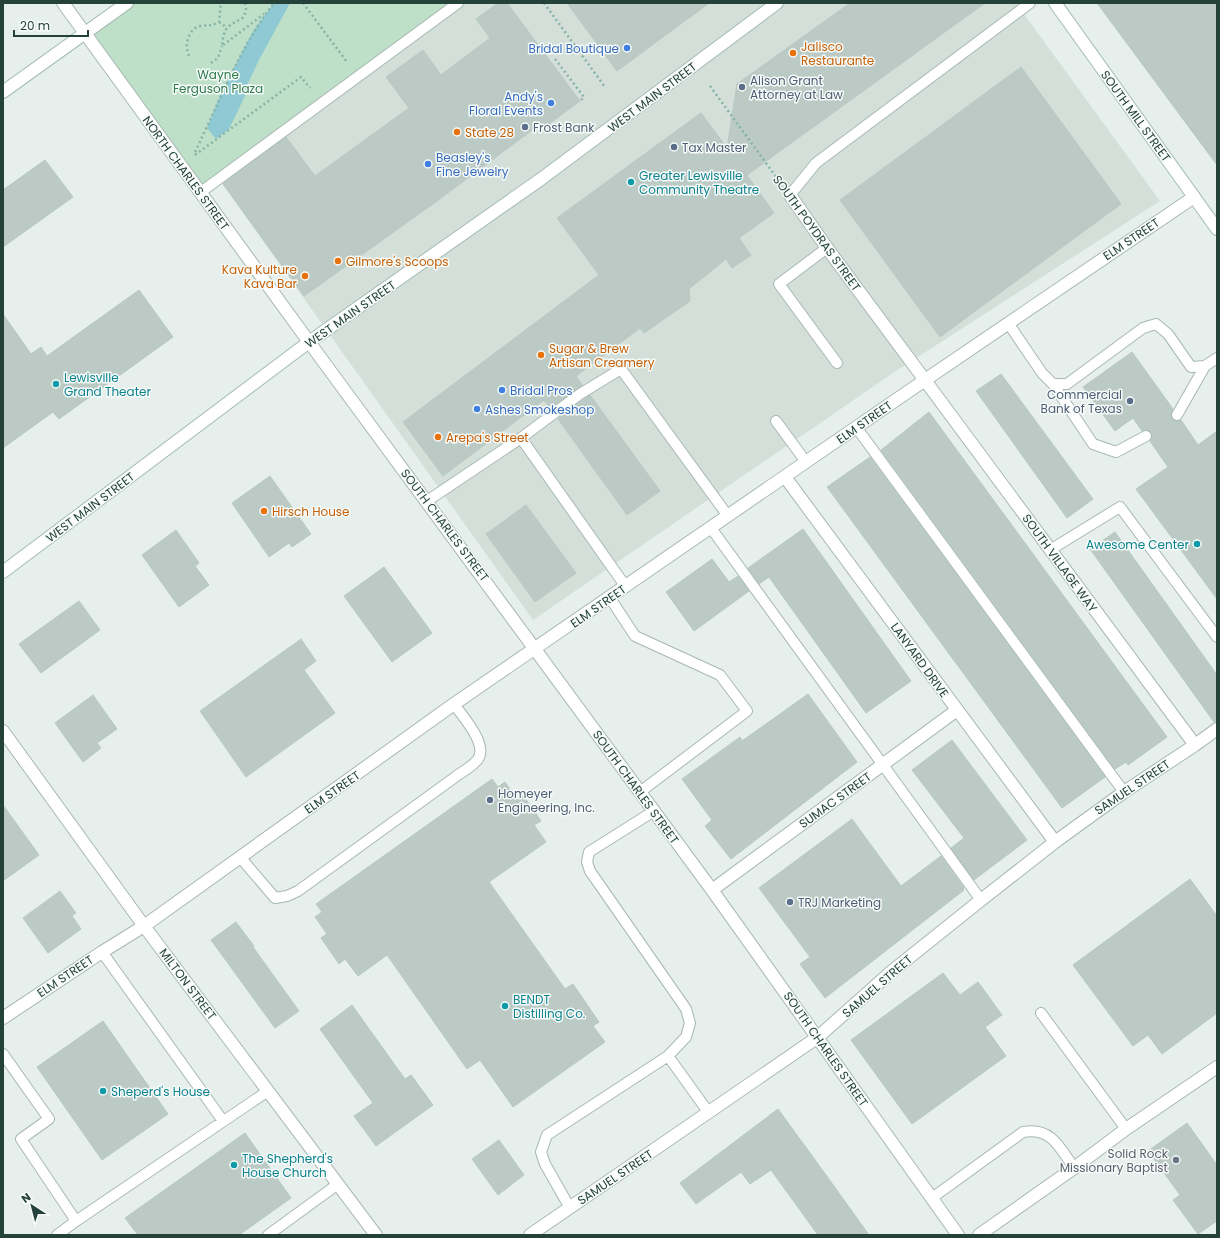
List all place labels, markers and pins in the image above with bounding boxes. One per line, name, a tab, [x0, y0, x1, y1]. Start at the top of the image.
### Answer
place label: Jalisco Restaurante	[801, 38, 874, 69]
place label: Bridal Boutique	[529, 40, 619, 57]
marker: Bridal Boutique	[622, 43, 632, 53]
marker: Jalisco Restaurante	[788, 48, 798, 58]
place label: Alison Grant Attorney at Law	[750, 72, 843, 103]
marker: Alison Grant Attorney at Law	[737, 82, 747, 92]
place label: Andy's Floral Events	[469, 88, 543, 119]
marker: Andy's Floral Events	[546, 98, 556, 108]
place label: Frost Bank	[533, 119, 595, 136]
marker: Frost Bank	[520, 122, 530, 132]
place label: State 28	[465, 124, 514, 141]
marker: State 28	[452, 127, 462, 137]
place label: Tax Master	[682, 139, 747, 156]
marker: Tax Master	[669, 142, 679, 152]
place label: Beasley's Fine Jewelry	[436, 149, 509, 180]
marker: Beasley's Fine Jewelry	[423, 159, 433, 169]
place label: Greater Lewisville Community Theatre	[639, 167, 759, 198]
marker: Greater Lewisville Community Theatre	[626, 177, 636, 187]
place label: Gilmore's Scoops	[346, 253, 449, 270]
marker: Gilmore's Scoops	[333, 256, 343, 266]
place label: Kava Kulture Kava Bar	[222, 261, 298, 292]
marker: Kava Kulture Kava Bar	[300, 271, 310, 281]
place label: Sugar & Brew Artisan Creamery	[549, 340, 655, 371]
marker: Sugar & Brew Artisan Creamery	[536, 350, 546, 360]
place label: Lewisville Grand Theater	[64, 369, 151, 400]
marker: Lewisville Grand Theater	[51, 379, 61, 389]
place label: Bridal Pros	[510, 382, 573, 399]
marker: Bridal Pros	[497, 385, 507, 395]
place label: Commercial Bank of Texas	[1041, 386, 1122, 417]
marker: Commercial Bank of Texas	[1125, 396, 1135, 406]
place label: Ashes Smokeshop	[485, 401, 594, 418]
marker: Ashes Smokeshop	[472, 404, 482, 414]
place label: Arepa's Street	[446, 429, 529, 446]
marker: Arepa's Street	[433, 432, 443, 442]
place label: Hirsch House	[272, 503, 350, 520]
marker: Hirsch House	[259, 506, 269, 516]
place label: Awesome Center	[1086, 536, 1190, 553]
marker: Awesome Center	[1192, 539, 1202, 549]
place label: Homeyer Engineering, Inc.	[498, 785, 595, 816]
marker: Homeyer Engineering, Inc.	[485, 795, 495, 805]
place label: TRJ Marketing	[798, 894, 881, 911]
marker: TRJ Marketing	[785, 897, 795, 907]
place label: BENDT Distilling Co.	[513, 991, 585, 1022]
marker: BENDT Distilling Co.	[500, 1001, 510, 1011]
place label: Sheperd's House	[111, 1083, 210, 1100]
marker: Sheperd's House	[98, 1086, 108, 1096]
place label: Solid Rock Missionary Baptist	[1060, 1145, 1169, 1176]
place label: The Shepherd's House Church	[242, 1150, 333, 1181]
marker: Solid Rock Missionary Baptist	[1171, 1155, 1181, 1165]
marker: The Shepherd's House Church	[229, 1160, 239, 1170]

